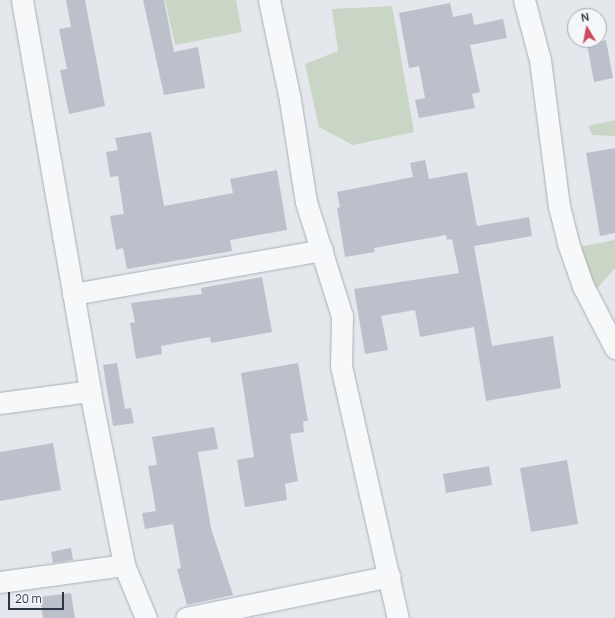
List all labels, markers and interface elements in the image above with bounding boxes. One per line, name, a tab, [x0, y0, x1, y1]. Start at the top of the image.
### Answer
north arrow	[567, 8, 607, 48]
text: N	[580, 9, 590, 25]
scale bar	[10, 584, 66, 610]
text: 20 m	[15, 590, 42, 607]

